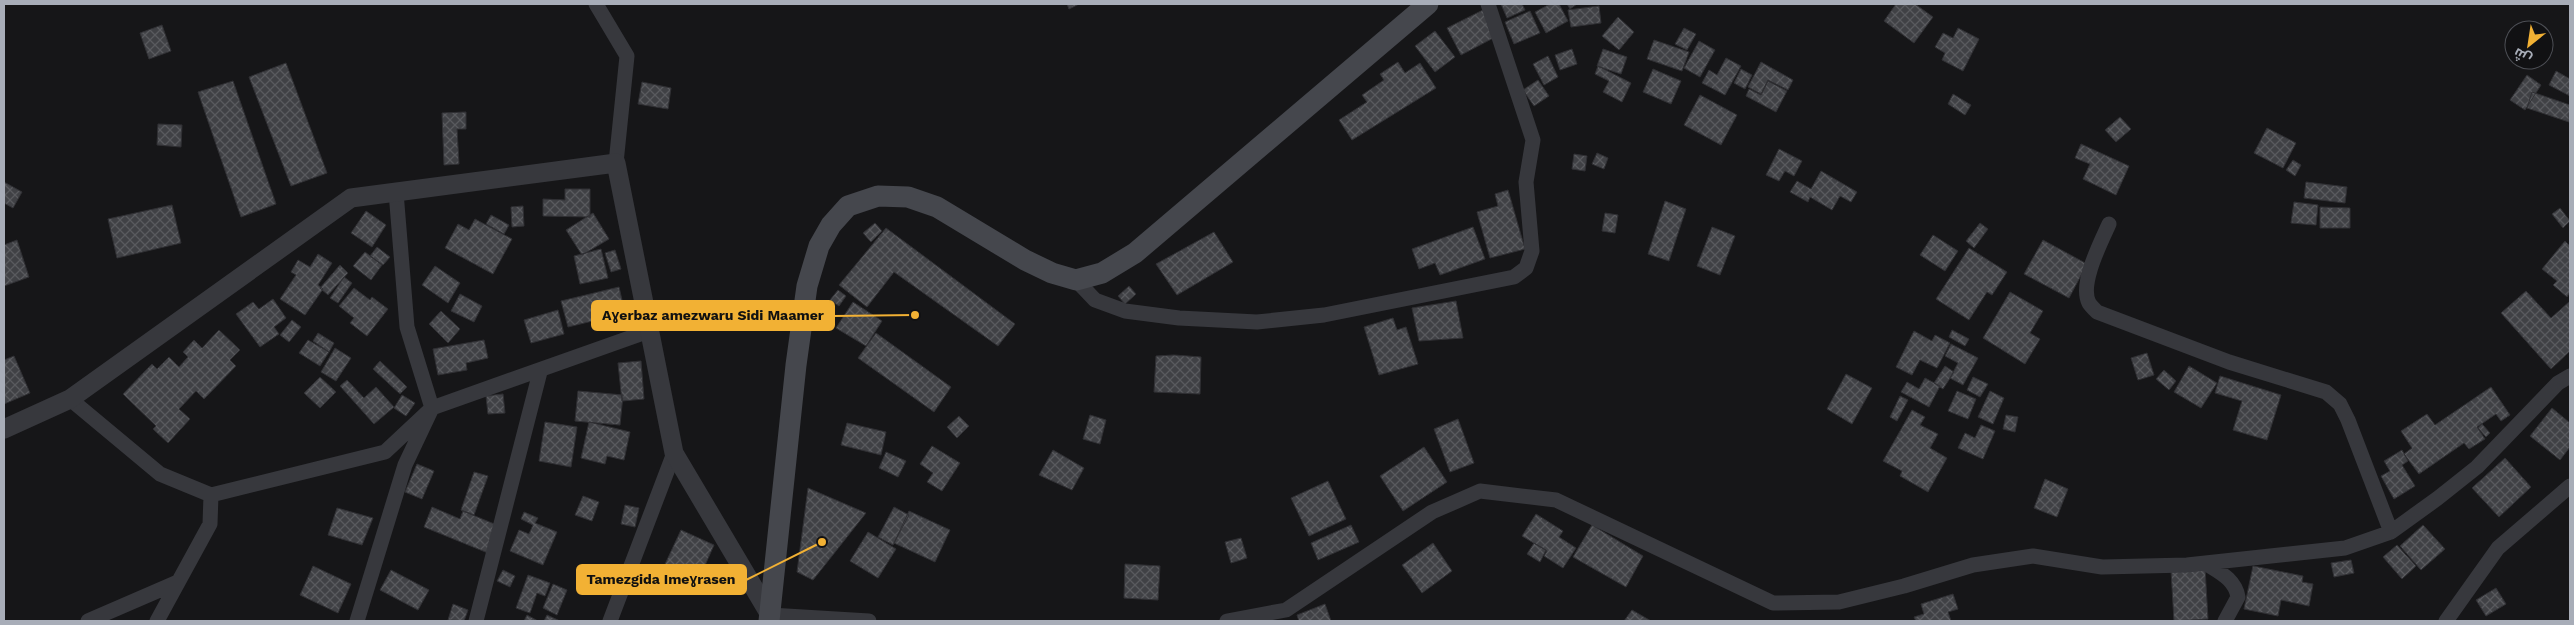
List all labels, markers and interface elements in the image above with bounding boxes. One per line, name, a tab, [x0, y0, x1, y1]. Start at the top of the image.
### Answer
north arrow	[2504, 20, 2554, 70]
text: ش	[2511, 44, 2535, 68]
callout: Aɣerbaz amezwaru Sidi Maamer	[592, 301, 834, 330]
text: Aɣerbaz amezwaru Sidi Maamer	[602, 307, 824, 323]
callout: Tamezgida Imeɣrasen	[577, 565, 746, 594]
text: Tamezgida Imeɣrasen	[587, 571, 735, 587]

